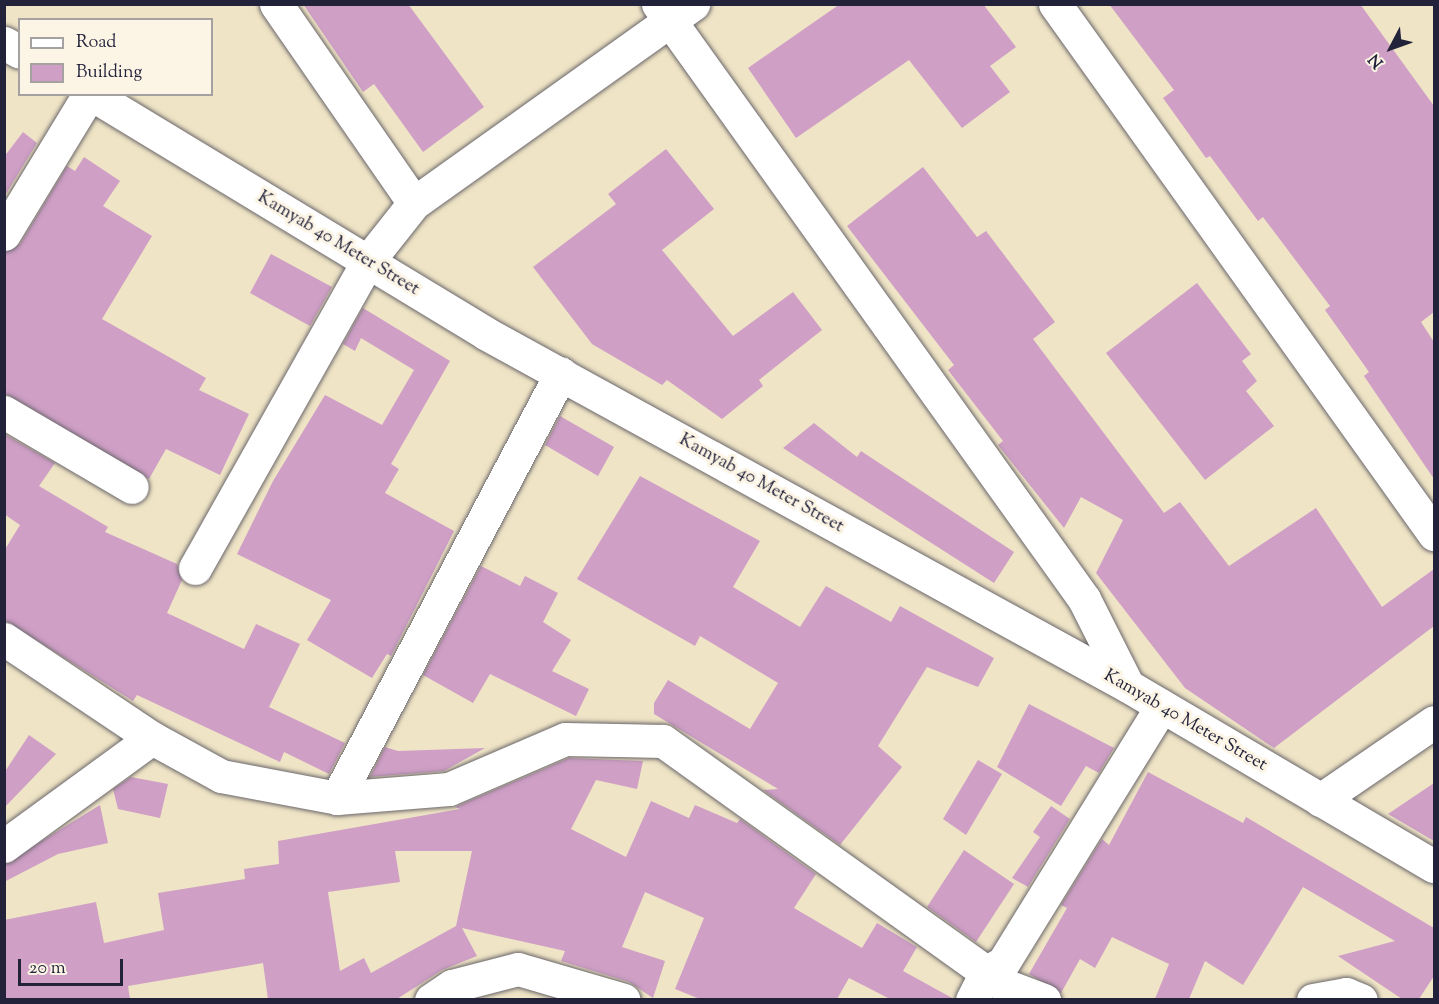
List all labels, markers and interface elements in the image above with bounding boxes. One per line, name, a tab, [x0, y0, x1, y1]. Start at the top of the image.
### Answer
legend	[18, 18, 213, 96]
north arrow	[1361, 18, 1421, 78]
text: Road	[76, 30, 116, 56]
text: N	[1364, 48, 1390, 73]
text: Building	[76, 60, 142, 86]
street label: Kamyab 40 Meter Street	[253, 187, 423, 301]
street label: Kamyab 40 Meter Street	[675, 430, 847, 538]
street label: Kamyab 40 Meter Street	[1100, 665, 1270, 777]
scale bar	[21, 947, 126, 985]
text: 20 m	[29, 956, 66, 982]

